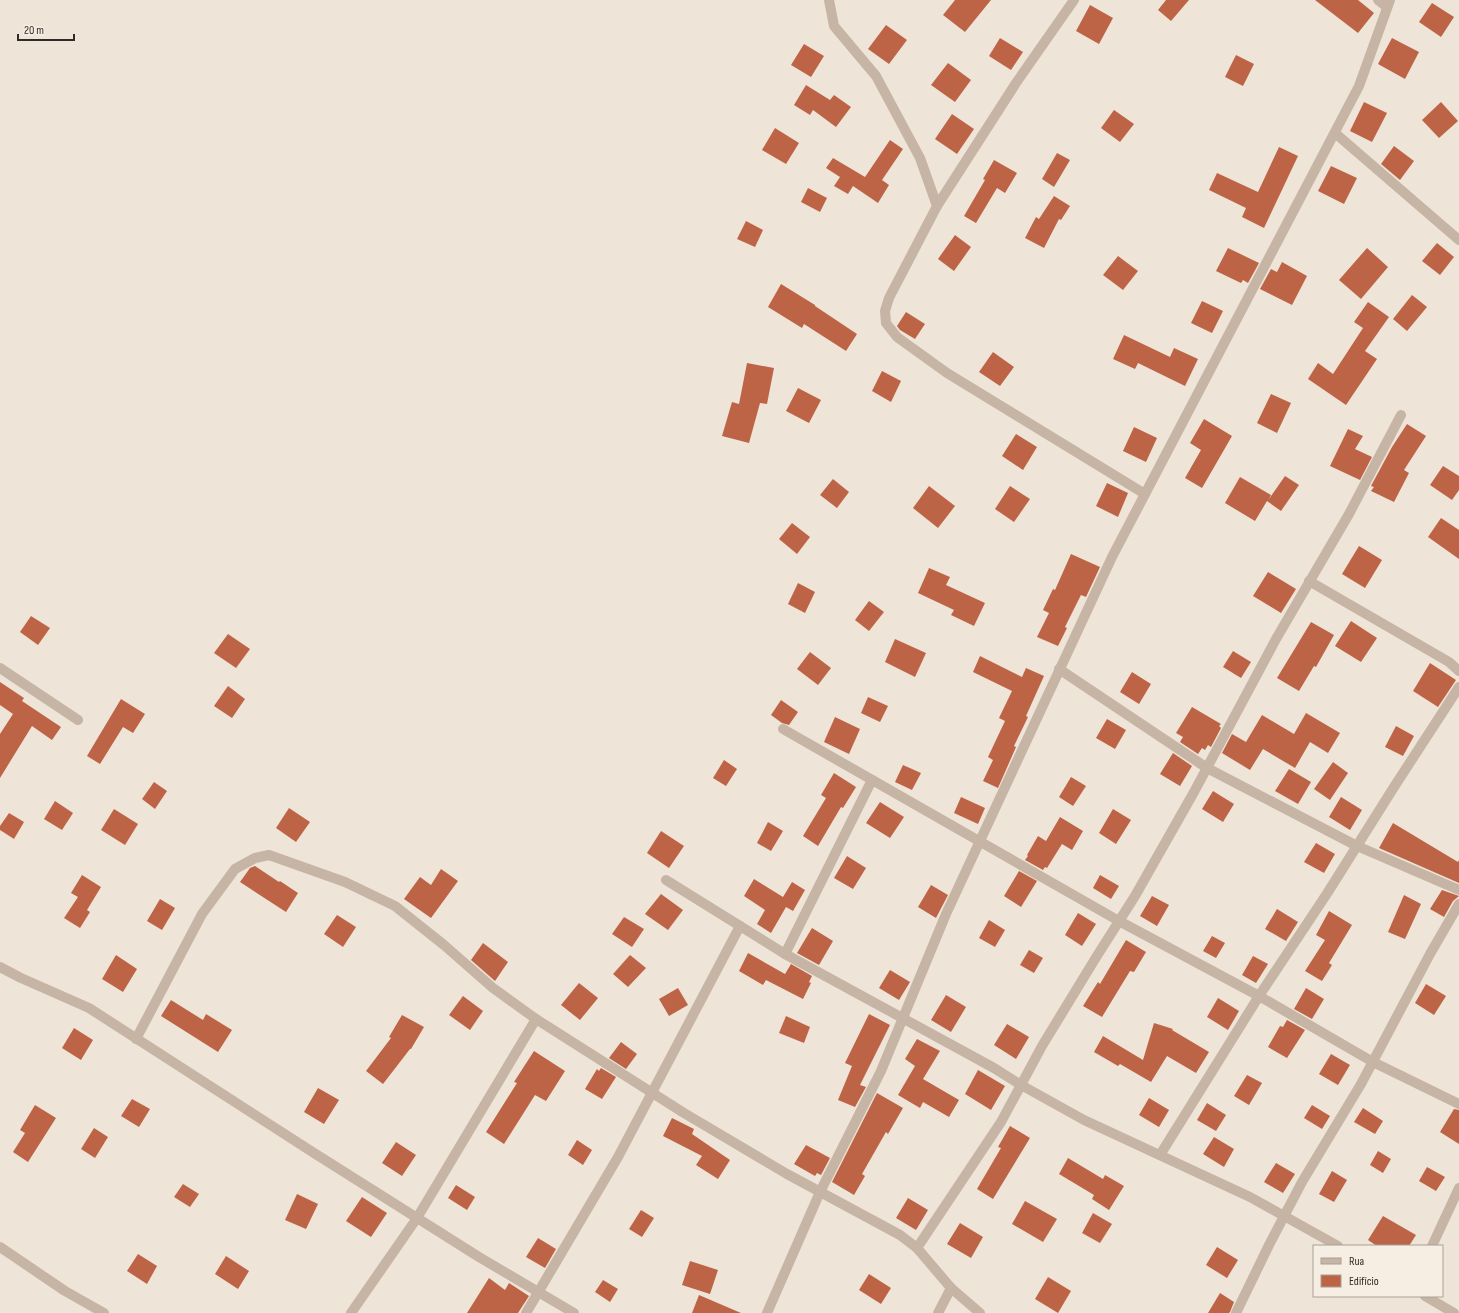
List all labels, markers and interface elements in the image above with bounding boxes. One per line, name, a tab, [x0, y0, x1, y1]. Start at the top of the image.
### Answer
scale bar	[18, 16, 74, 42]
text: 20 m	[24, 23, 44, 38]
legend	[1313, 1245, 1443, 1297]
text: Rua	[1349, 1254, 1365, 1269]
text: Edifício	[1349, 1274, 1379, 1289]

